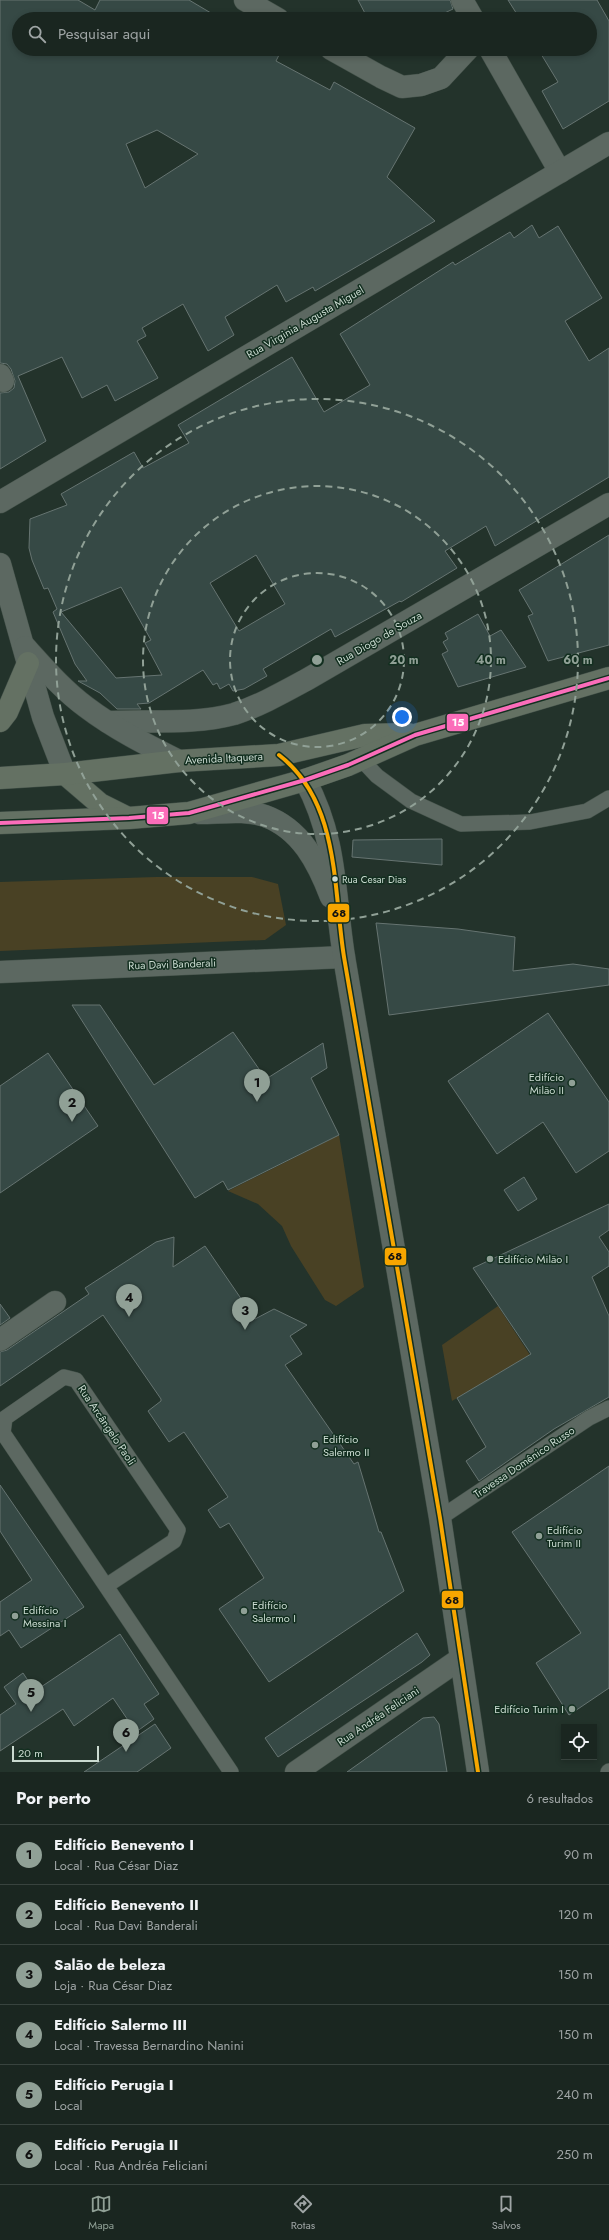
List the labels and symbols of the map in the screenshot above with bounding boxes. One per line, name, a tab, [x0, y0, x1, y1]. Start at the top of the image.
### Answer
street label: Rua Virginia Augusta Miguel	[243, 282, 367, 362]
street label: Rua Diogo de Souza	[333, 607, 425, 669]
text: 20 m	[389, 651, 419, 669]
text: 40 m	[476, 651, 506, 669]
text: 60 m	[563, 651, 593, 669]
centre of rings	[310, 653, 324, 667]
your location	[392, 707, 412, 727]
line badge: 15	[446, 713, 469, 732]
text: 15	[452, 714, 464, 730]
street label: Avenida Itaquera	[185, 748, 263, 768]
line badge: 15	[146, 806, 169, 825]
text: 15	[152, 807, 164, 823]
place label: Rua Cesar Dias	[342, 872, 406, 887]
marker: Rua Cesar Dias	[330, 874, 340, 884]
line badge: 68	[327, 903, 350, 923]
text: 68	[332, 905, 346, 921]
street label: Rua Davi Banderali	[128, 954, 216, 974]
pin: 1	[244, 1069, 270, 1102]
place label: Edifício Milão II	[529, 1069, 564, 1098]
marker: Edifício Milão II	[567, 1078, 577, 1088]
pin: 2	[59, 1089, 85, 1122]
line badge: 68	[384, 1247, 407, 1266]
text: 68	[388, 1248, 402, 1264]
place label: Edifício Milão I	[498, 1251, 568, 1267]
marker: Edifício Milão I	[485, 1254, 495, 1264]
pin: 4	[116, 1284, 142, 1317]
pin: 3	[232, 1297, 258, 1330]
street label: Rua Arcângelo Paoli	[74, 1382, 140, 1469]
street label: Travessa Domênico Russo	[470, 1422, 578, 1502]
place label: Edifício Salermo II	[323, 1431, 370, 1460]
marker: Edifício Salermo II	[310, 1440, 320, 1450]
place label: Edifício Turim II	[547, 1522, 582, 1551]
marker: Edifício Turim II	[534, 1531, 544, 1541]
line badge: 68	[441, 1590, 464, 1609]
text: 68	[445, 1592, 459, 1608]
place label: Edifício Salermo I	[252, 1597, 296, 1626]
place label: Edifício Messina I	[23, 1602, 66, 1631]
marker: Edifício Salermo I	[239, 1606, 249, 1616]
marker: Edifício Messina I	[10, 1611, 20, 1621]
pin: 5	[18, 1679, 44, 1712]
street label: Rua Andréa Feliciani	[334, 1682, 422, 1749]
place label: Edifício Turim I	[494, 1701, 564, 1717]
marker: Edifício Turim I	[567, 1704, 577, 1714]
pin: 6	[113, 1719, 139, 1752]
scale bar	[12, 1744, 99, 1763]

